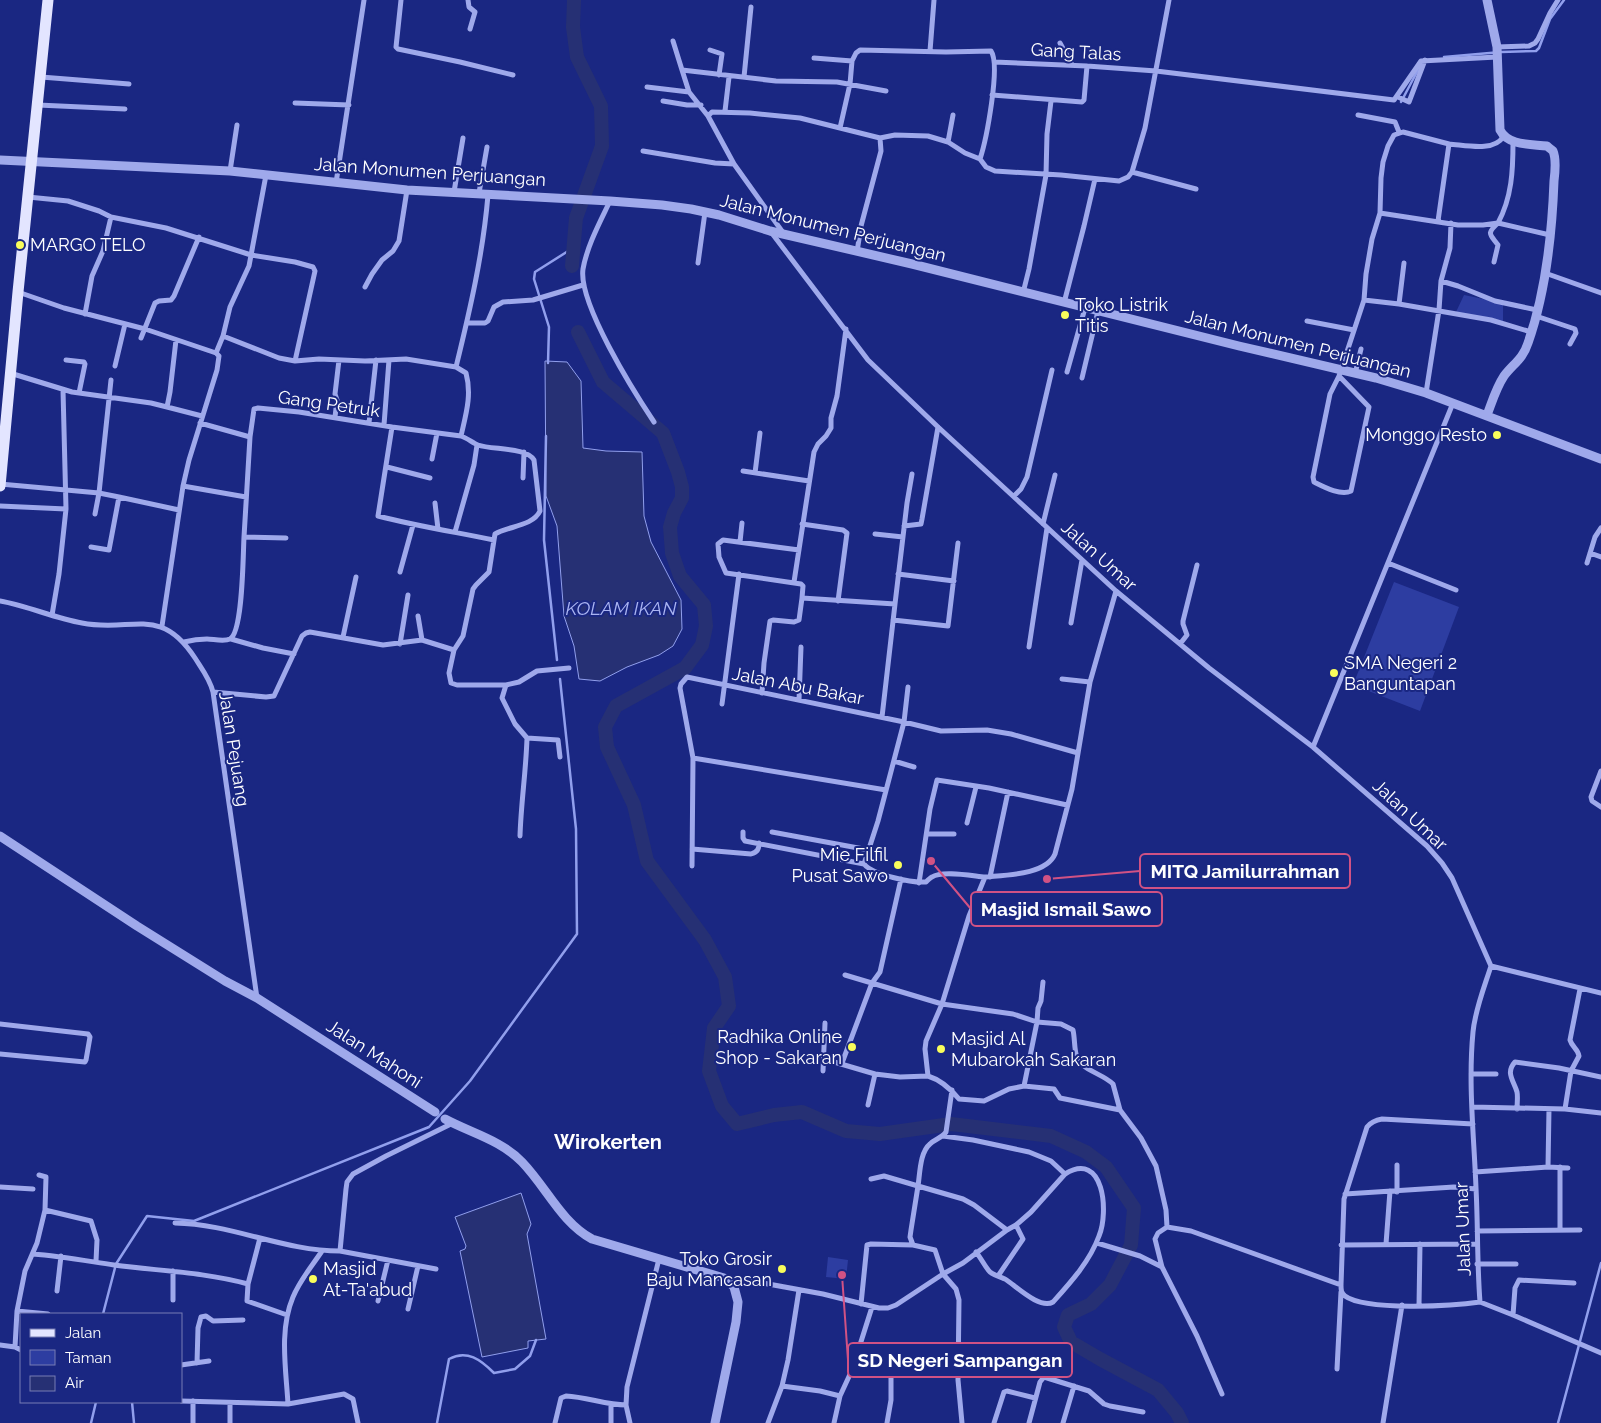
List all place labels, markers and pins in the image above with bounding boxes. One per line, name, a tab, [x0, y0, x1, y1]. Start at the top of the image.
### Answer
place label: MARGO TELO	[30, 234, 146, 255]
marker: MARGO TELO	[14, 239, 26, 251]
place label: Toko Listrik Titis	[1075, 294, 1168, 336]
marker: Toko Listrik Titis	[1059, 309, 1071, 321]
place label: Monggo Resto	[1365, 424, 1487, 445]
marker: Monggo Resto	[1491, 429, 1503, 441]
place label: SMA Negeri 2 Banguntapan	[1344, 652, 1457, 694]
marker: SMA Negeri 2 Banguntapan	[1328, 667, 1340, 679]
place label: Mie Filfil Pusat Sawo	[792, 844, 888, 886]
callout: MITQ Jamilurrahman	[1140, 854, 1350, 888]
marker: Mie Filfil Pusat Sawo	[892, 859, 904, 871]
callout: Masjid Ismail Sawo	[971, 892, 1162, 926]
place label: Radhika Online Shop - Sakaran	[715, 1026, 842, 1068]
place label: Masjid Al Mubarokah Sakaran	[951, 1028, 1116, 1070]
marker: Radhika Online Shop - Sakaran	[846, 1041, 858, 1053]
marker: Masjid Al Mubarokah Sakaran	[935, 1043, 947, 1055]
place label: Toko Grosir Baju Mancasan	[646, 1248, 773, 1290]
place label: Masjid At-Ta'abud	[323, 1258, 412, 1300]
marker: Toko Grosir Baju Mancasan	[776, 1263, 788, 1275]
marker: Masjid At-Ta'abud	[307, 1273, 319, 1285]
callout: SD Negeri Sampangan	[848, 1343, 1072, 1377]

